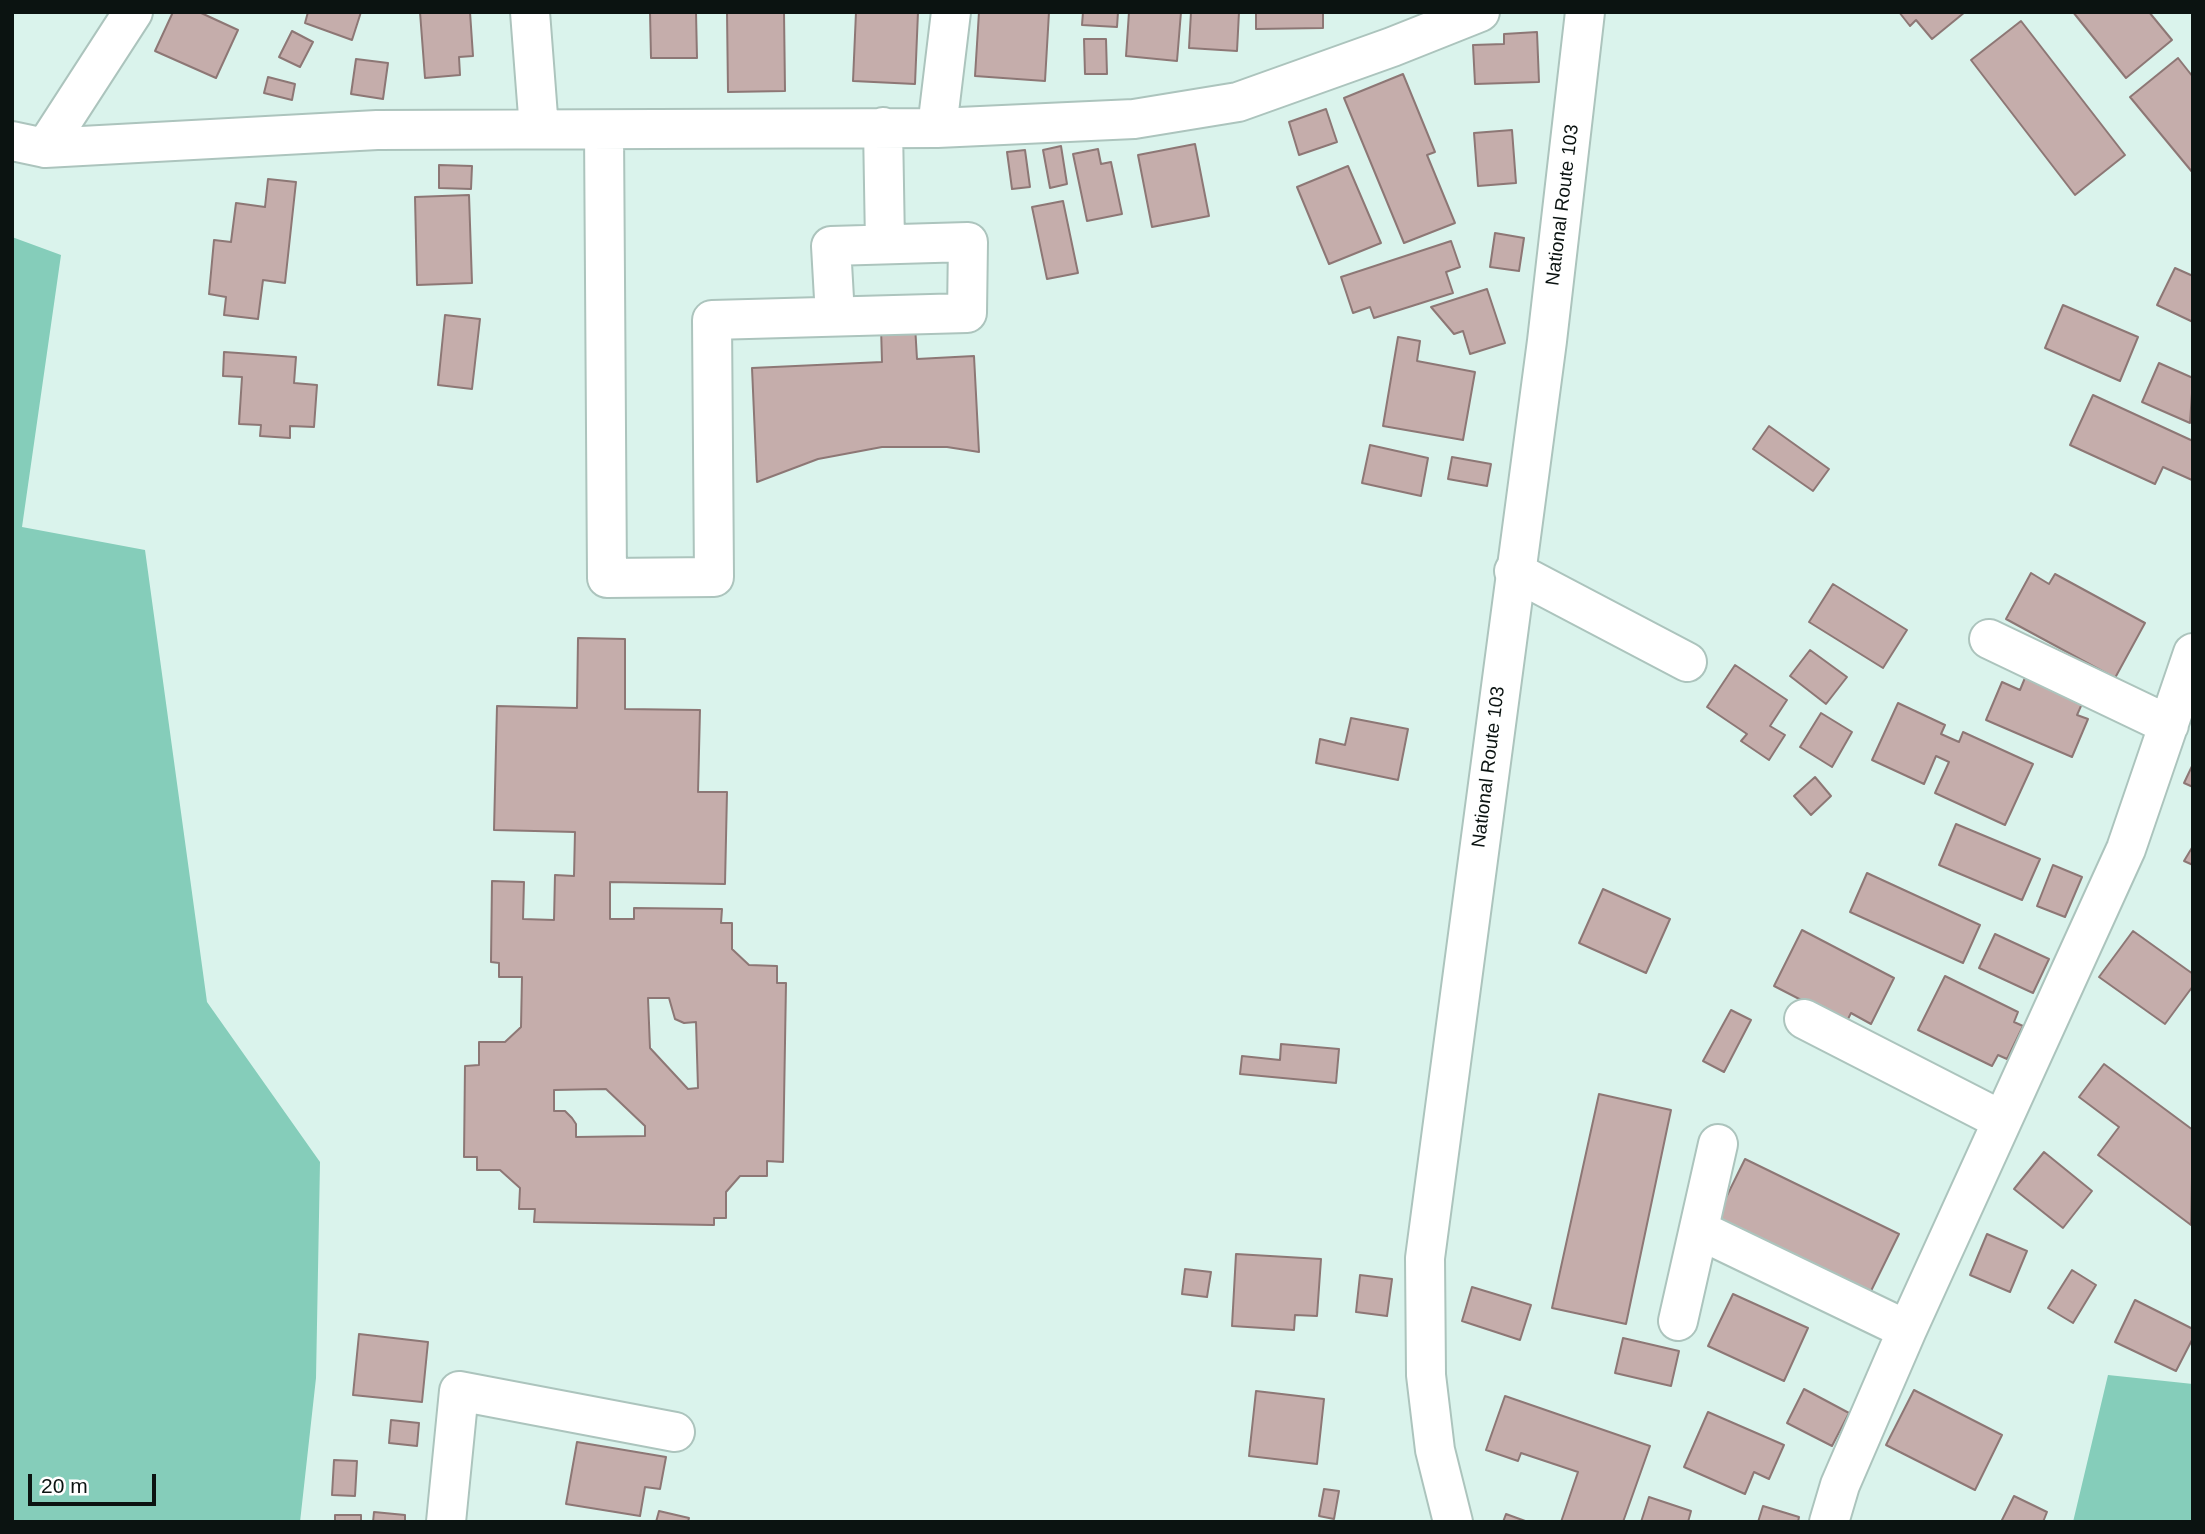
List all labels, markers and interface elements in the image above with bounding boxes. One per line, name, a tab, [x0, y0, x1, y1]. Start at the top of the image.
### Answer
street label: National Route 103	[1542, 123, 1584, 287]
street label: National Route 103	[1468, 685, 1510, 849]
scale bar	[32, 1460, 159, 1504]
text: 20 m	[41, 1474, 88, 1497]

